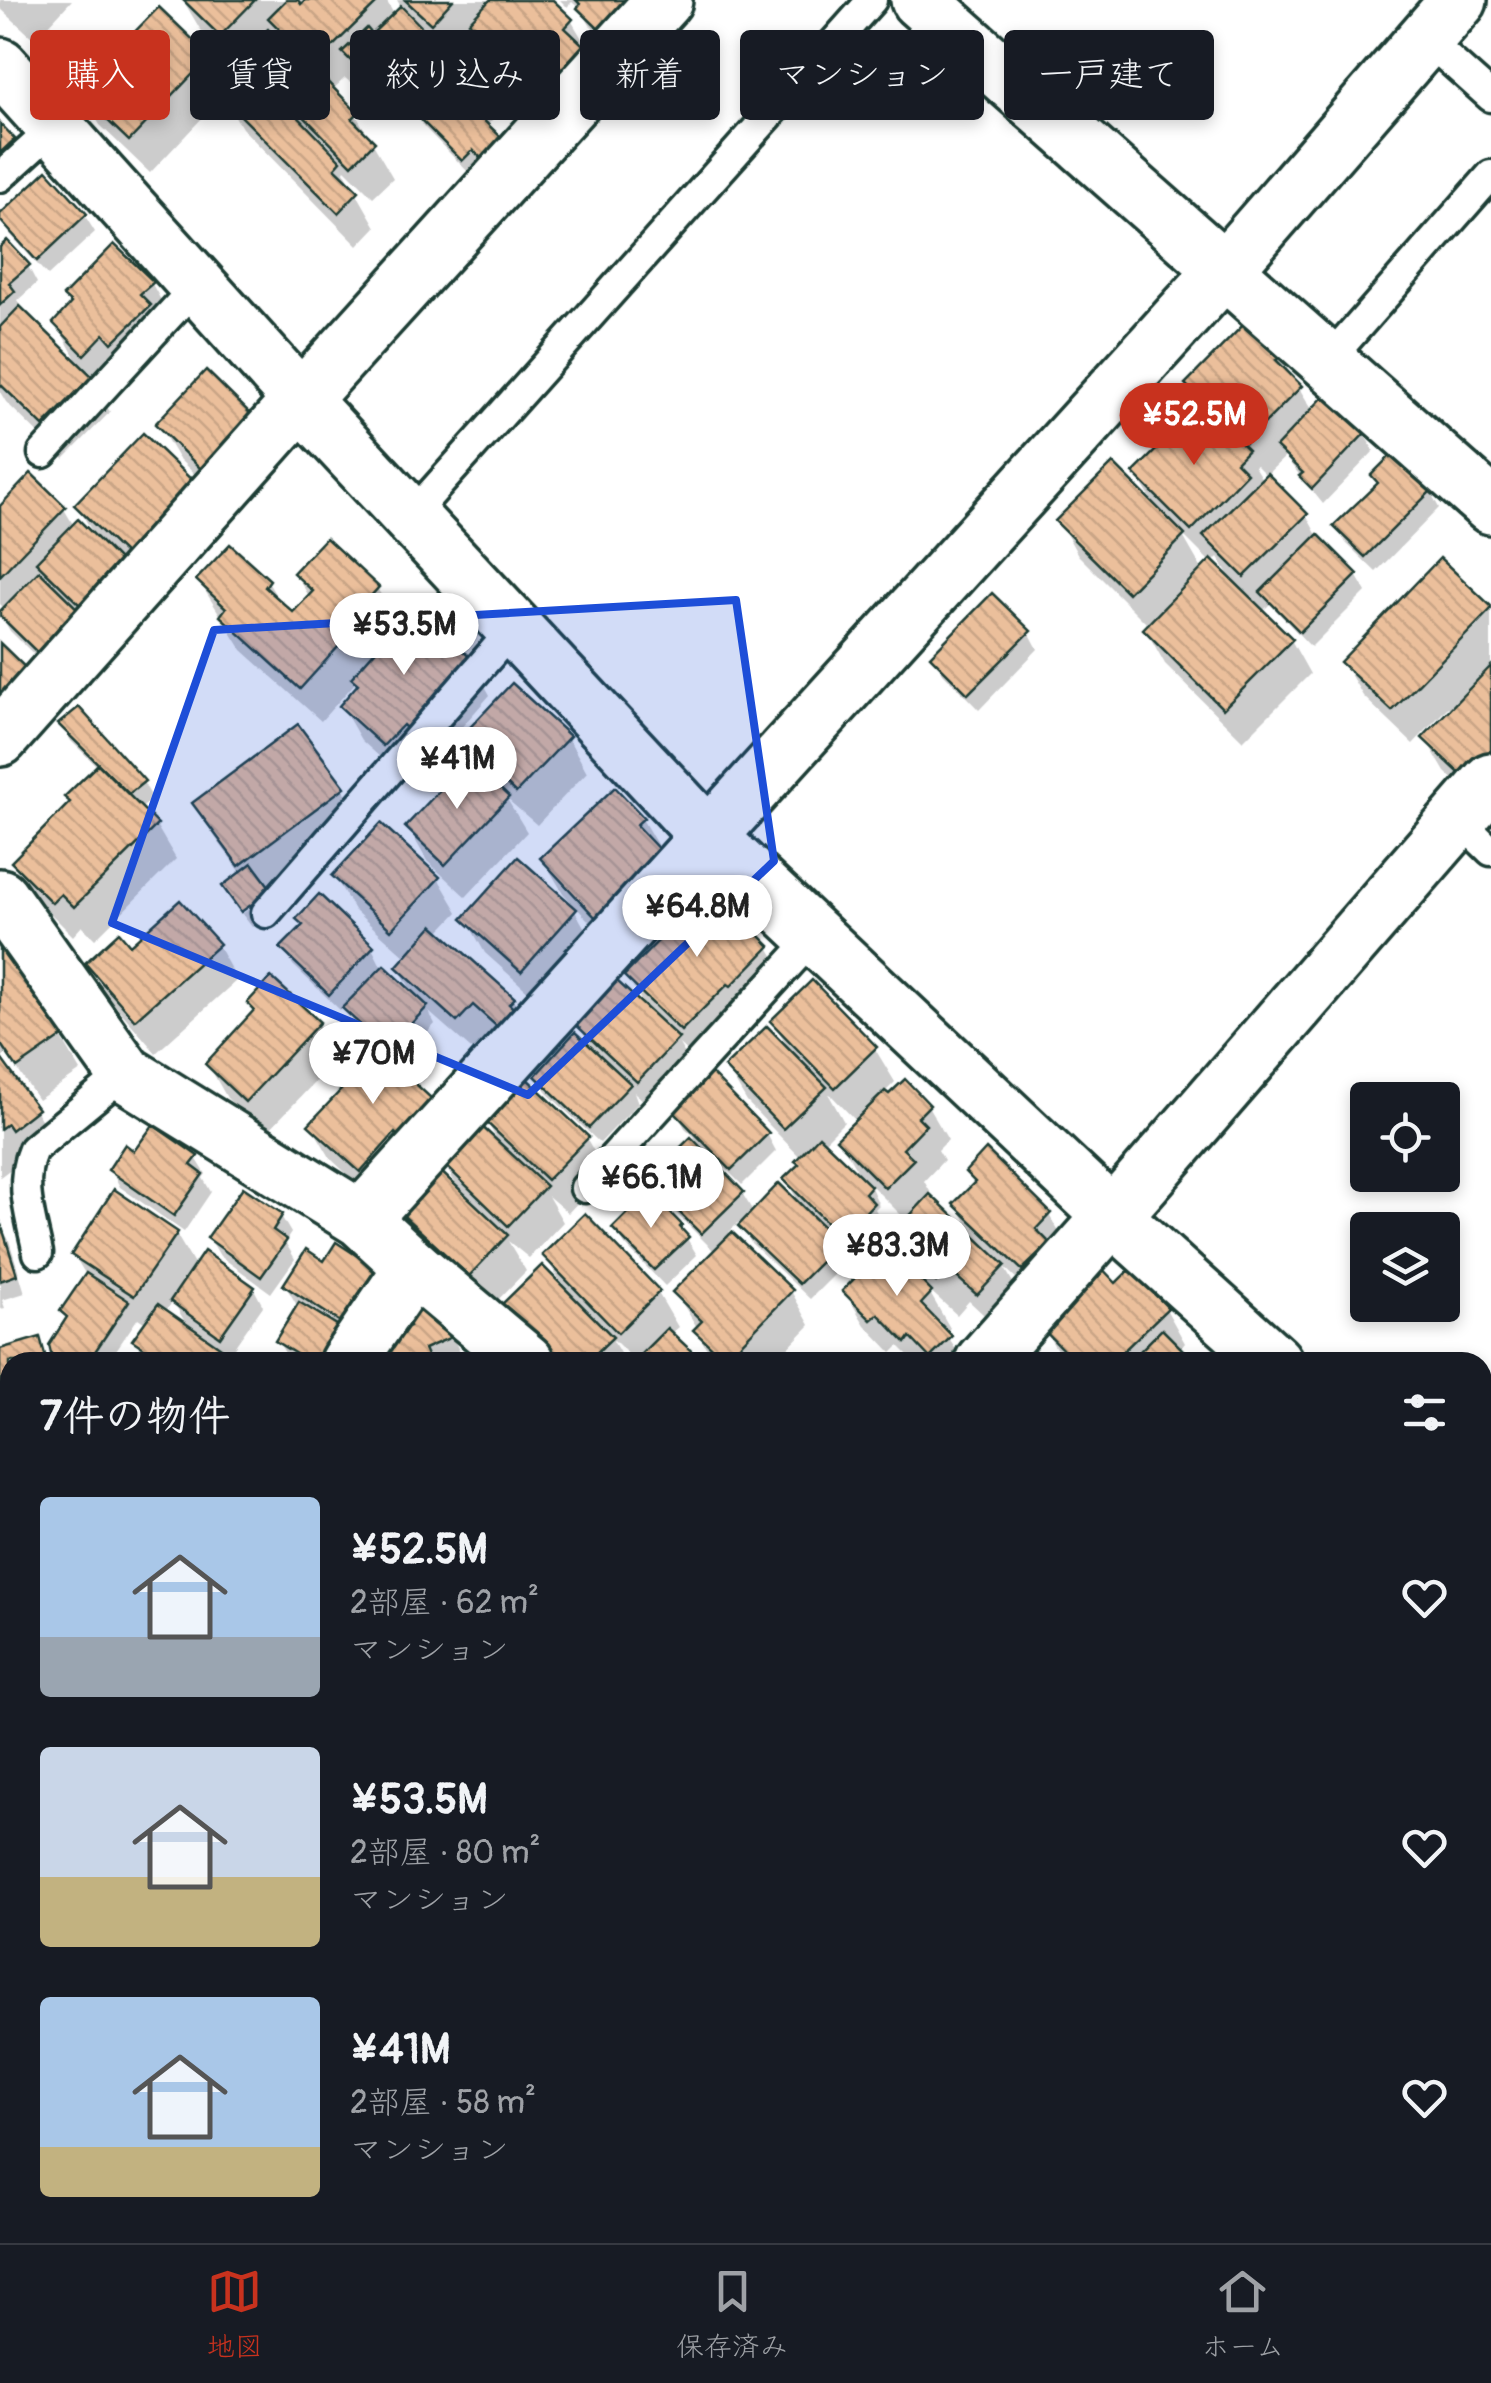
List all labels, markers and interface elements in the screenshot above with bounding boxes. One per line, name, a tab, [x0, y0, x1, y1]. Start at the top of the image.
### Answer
chip: 購入	[30, 30, 170, 120]
chip: 賃貸	[190, 30, 330, 120]
chip: 絞り込み	[350, 30, 560, 120]
chip: 新着	[580, 30, 720, 120]
chip: マンション	[740, 30, 984, 120]
chip: 一戸建て	[1004, 30, 1214, 120]
pin: ¥52.5M	[1113, 383, 1275, 468]
text: ¥52.5M	[1142, 395, 1246, 435]
pin: ¥53.5M	[323, 593, 485, 678]
text: ¥53.5M	[352, 605, 456, 645]
pin: ¥41M	[398, 727, 516, 812]
text: ¥41M	[419, 739, 495, 779]
pin: ¥64.8M	[616, 875, 778, 960]
text: ¥64.8M	[644, 887, 750, 927]
pin: ¥70M	[314, 1022, 432, 1107]
text: ¥70M	[331, 1034, 415, 1074]
map controls	[1350, 1082, 1460, 1322]
button: locate	[1350, 1082, 1460, 1192]
pin: ¥66.1M	[570, 1146, 732, 1231]
text: ¥66.1M	[600, 1158, 702, 1198]
button: layers	[1350, 1212, 1460, 1322]
pin: ¥83.3M	[816, 1214, 978, 1299]
text: ¥83.3M	[845, 1226, 949, 1266]
icon: filters	[1397, 1385, 1452, 1440]
text: 7件の物件	[40, 1391, 230, 1443]
text: ¥52.5M	[350, 1524, 488, 1576]
icon: home	[120, 1537, 240, 1657]
icon: heart	[1397, 1570, 1452, 1625]
text: 2部屋 · 62 m²	[350, 1583, 539, 1623]
text: マンション	[350, 1630, 509, 1670]
text: ¥53.5M	[350, 1774, 488, 1826]
icon: home	[120, 1787, 240, 1907]
icon: heart	[1397, 1820, 1452, 1875]
text: 2部屋 · 80 m²	[350, 1833, 540, 1873]
text: マンション	[350, 1880, 509, 1920]
text: ¥41M	[350, 2024, 450, 2076]
icon: home	[120, 2037, 240, 2157]
icon: heart	[1397, 2070, 1452, 2125]
text: 2部屋 · 58 m²	[350, 2083, 536, 2123]
text: マンション	[350, 2130, 509, 2170]
tab: 地図	[207, 2264, 263, 2365]
tab: 保存済み	[676, 2264, 788, 2365]
tab: ホーム	[1201, 2264, 1284, 2365]

